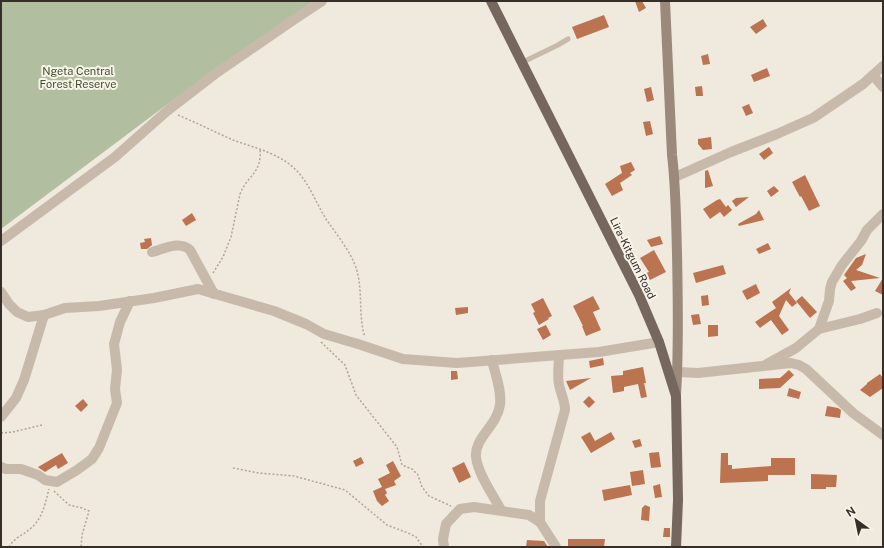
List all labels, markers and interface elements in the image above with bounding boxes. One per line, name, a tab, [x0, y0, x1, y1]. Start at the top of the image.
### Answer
park label: Ngeta Central Forest Reserve	[40, 65, 116, 90]
street label: Lira-Kitgum Road	[608, 215, 658, 301]
north arrow	[836, 500, 876, 540]
text: N	[844, 504, 857, 519]

